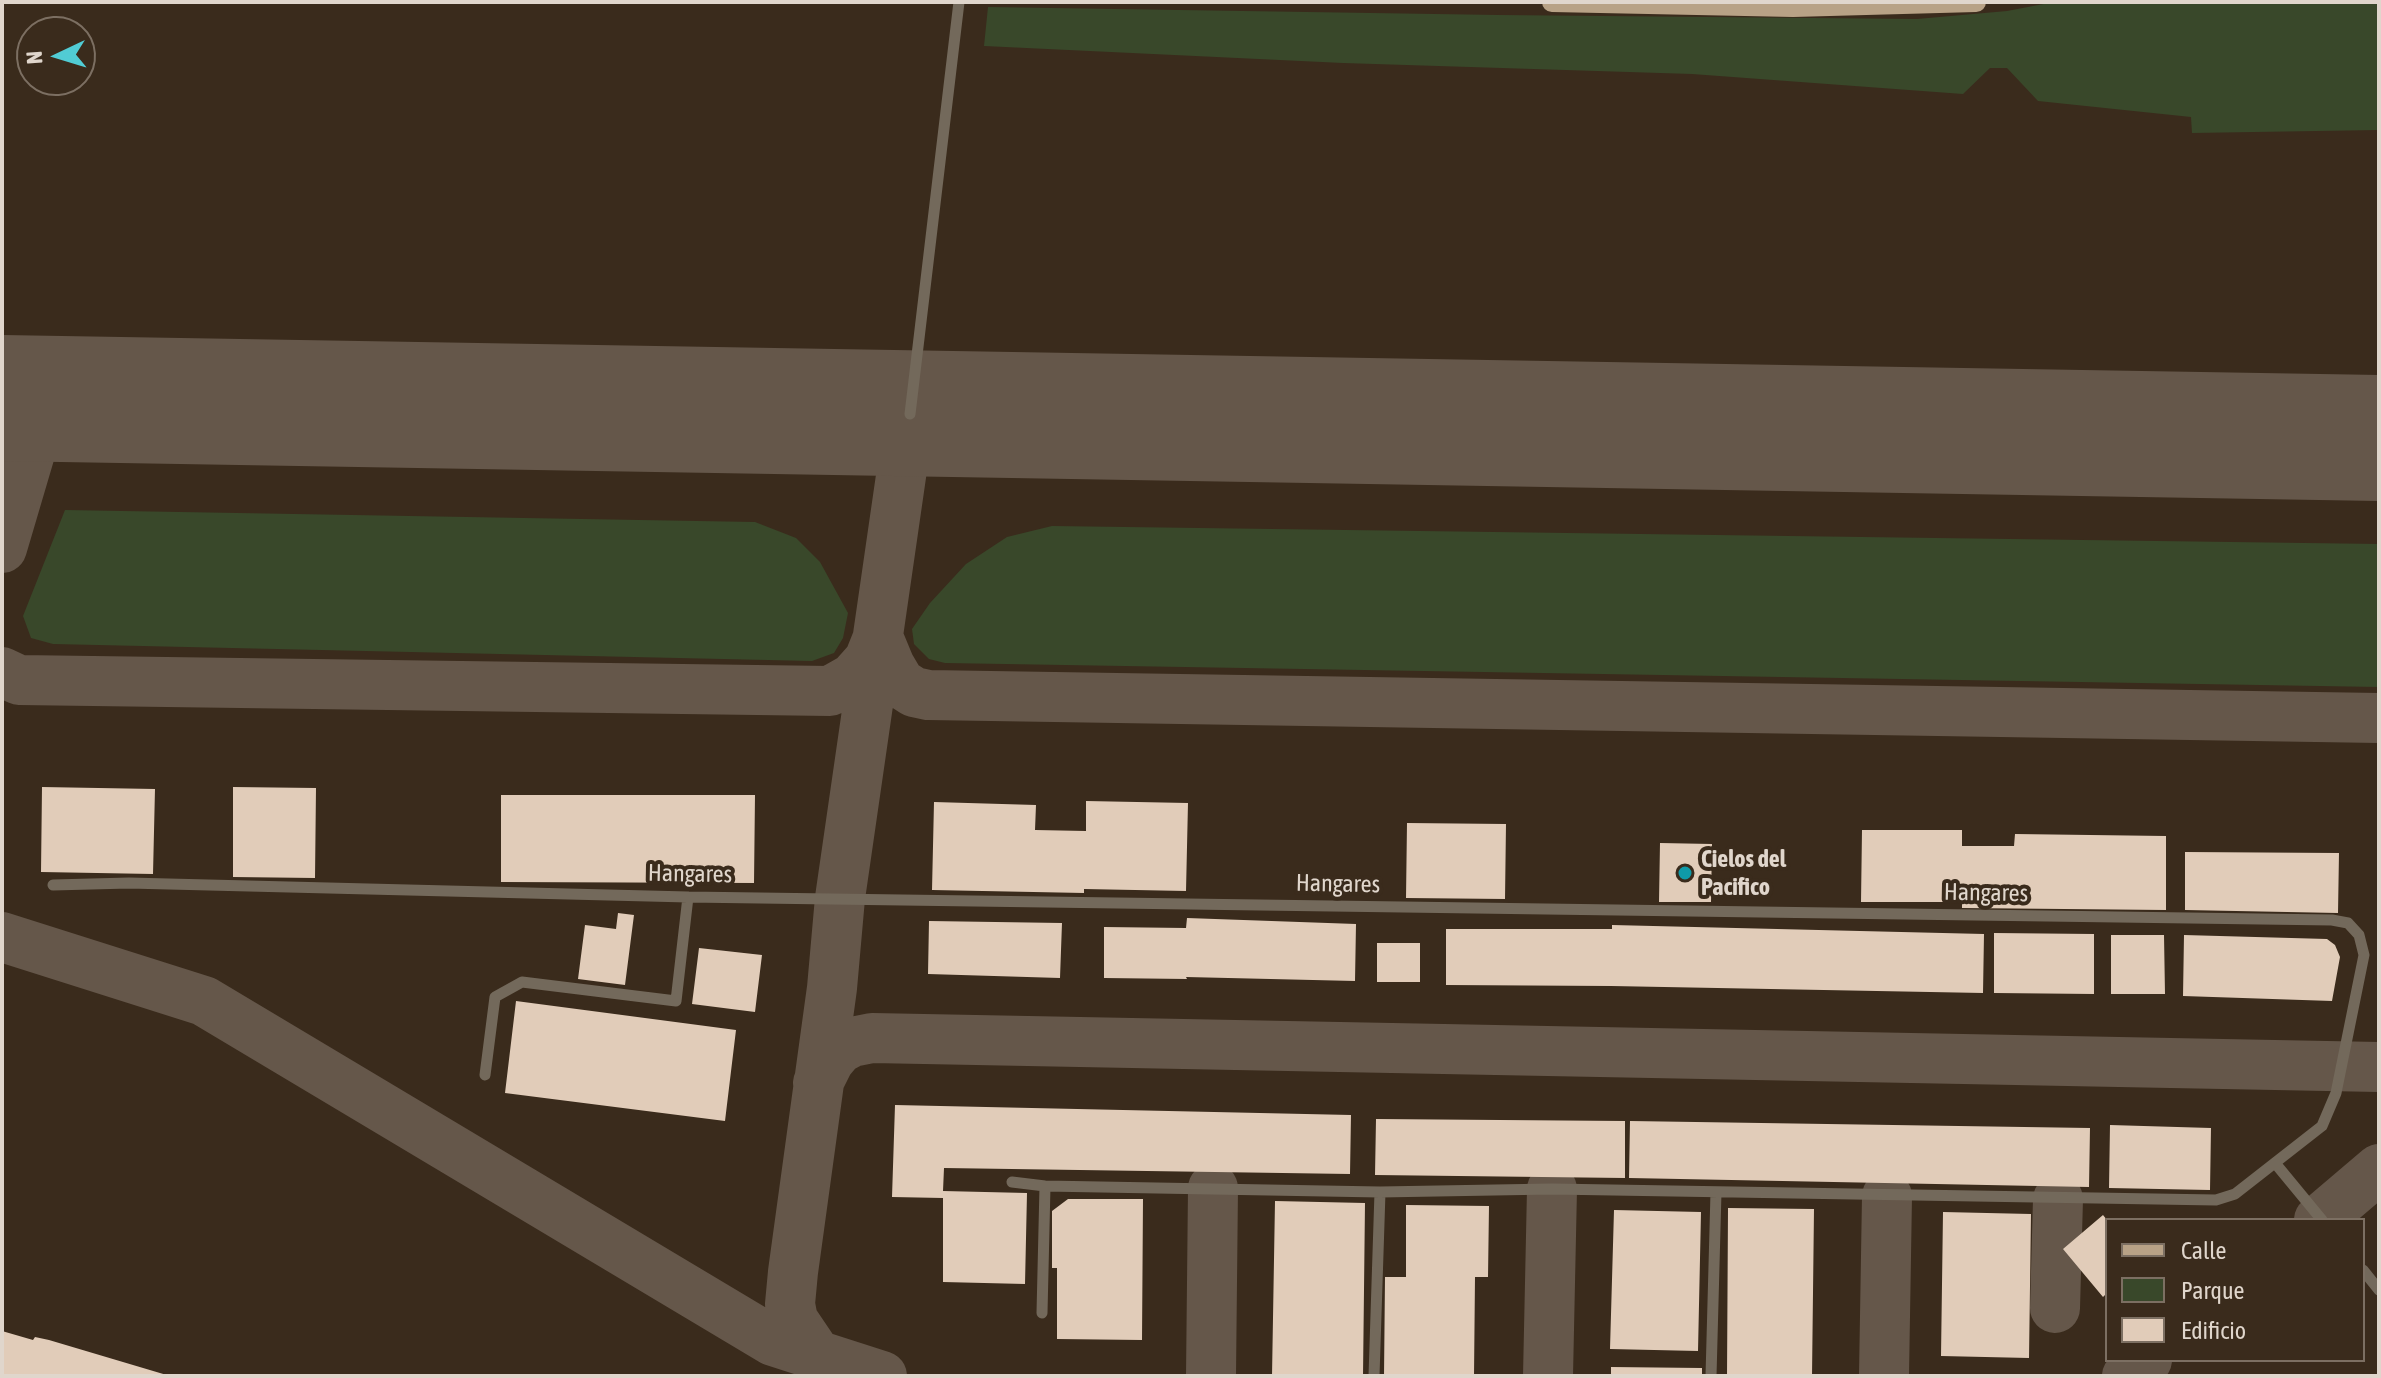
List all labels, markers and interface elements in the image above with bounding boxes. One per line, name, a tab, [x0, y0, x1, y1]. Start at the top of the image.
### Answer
north arrow	[16, 16, 96, 96]
text: N	[21, 50, 47, 65]
place label: Cielos del Pacifico	[1701, 845, 1786, 901]
street label: Hangares	[648, 859, 732, 889]
marker: Cielos del Pacifico	[1676, 864, 1694, 882]
street label: Hangares	[1296, 869, 1380, 899]
street label: Hangares	[1944, 878, 2028, 908]
legend	[2105, 1218, 2365, 1362]
text: Calle	[2181, 1237, 2226, 1264]
text: Parque	[2181, 1277, 2244, 1304]
text: Edificio	[2181, 1317, 2246, 1344]

